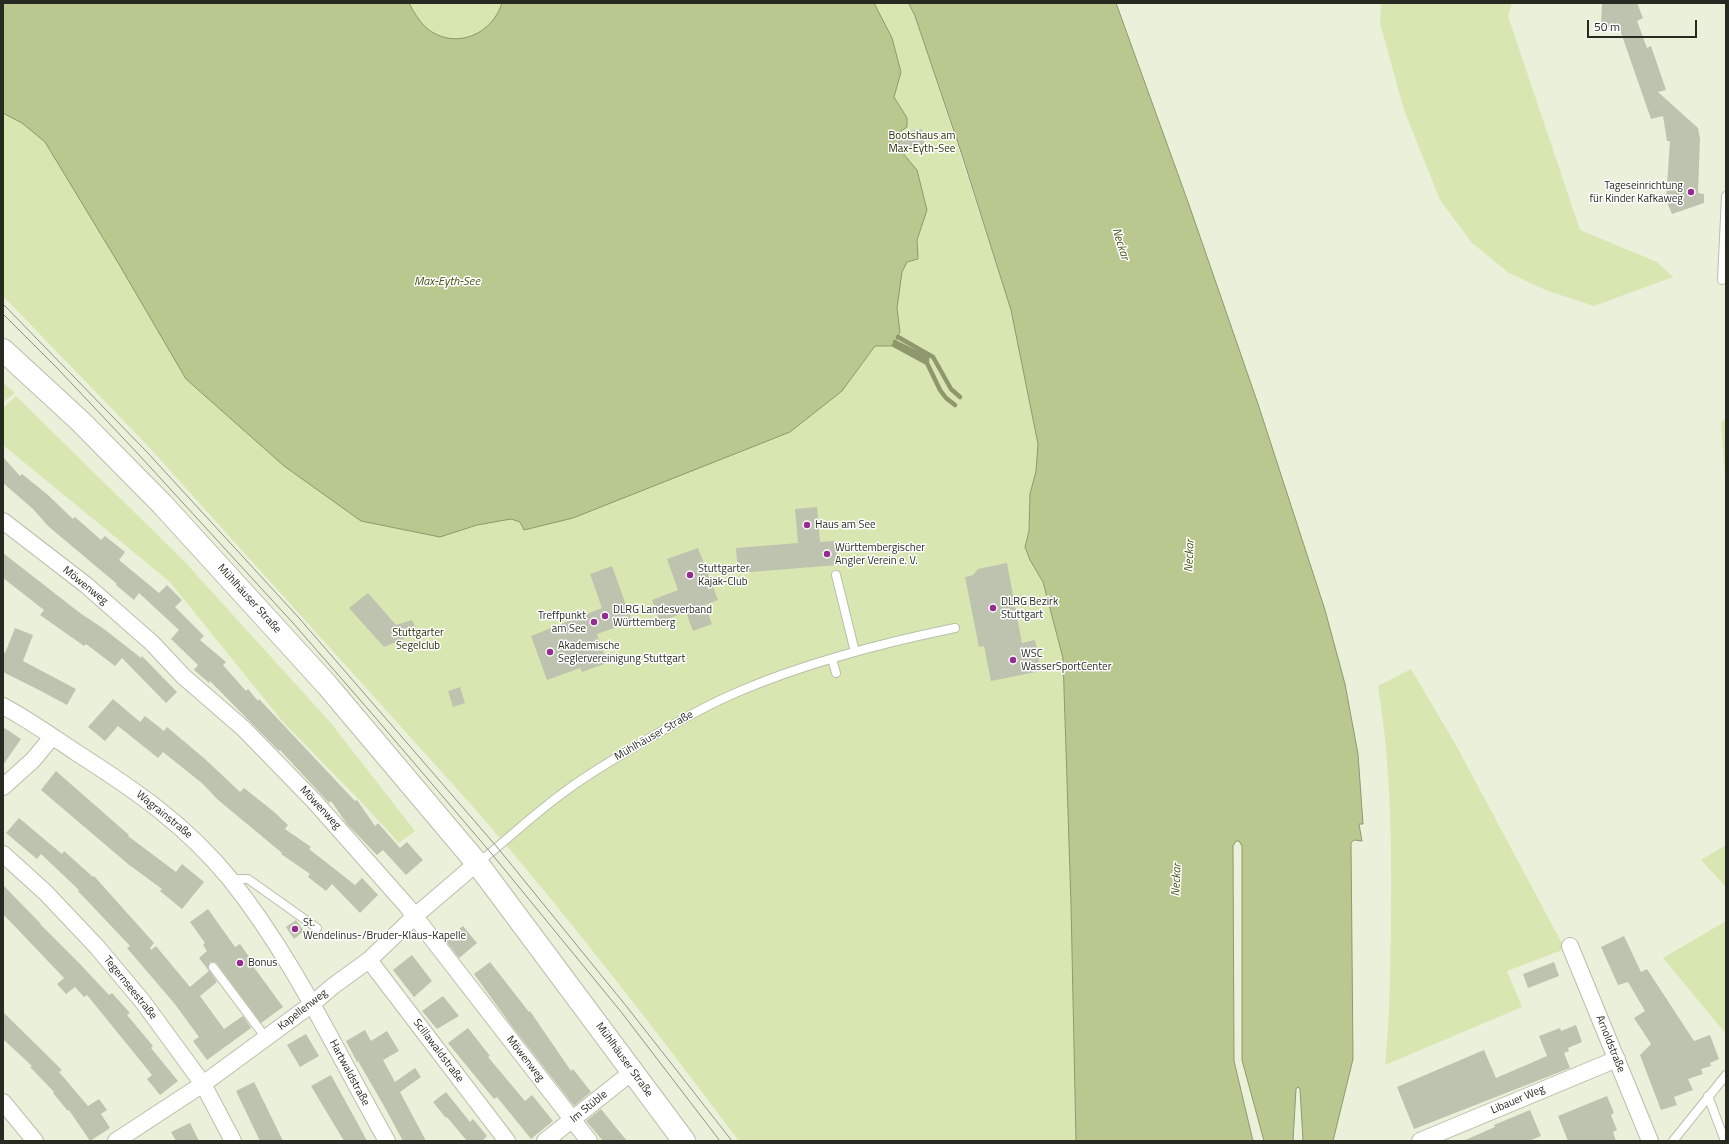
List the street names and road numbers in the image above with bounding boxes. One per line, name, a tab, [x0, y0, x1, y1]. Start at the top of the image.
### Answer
street label: Mühlhäuser Straße	[214, 562, 284, 636]
street label: Möwenweg	[60, 564, 110, 608]
street label: Mühlhäuser Straße	[612, 708, 696, 764]
street label: Möwenweg	[297, 784, 343, 832]
street label: Wagrainstraße	[133, 788, 195, 842]
street label: Tegernseestraße	[100, 954, 160, 1022]
street label: Kapellenweg	[276, 987, 330, 1033]
street label: Arnoldstraße	[1593, 1013, 1627, 1075]
street label: Scillawaldstraße	[410, 1017, 466, 1085]
street label: Mühlhäuser Straße	[593, 1020, 655, 1100]
street label: Möwenweg	[503, 1034, 547, 1084]
street label: Hartwaldstraße	[326, 1038, 372, 1108]
street label: Libauer Weg	[1489, 1083, 1547, 1117]
street label: Im Stüble	[568, 1088, 610, 1126]

